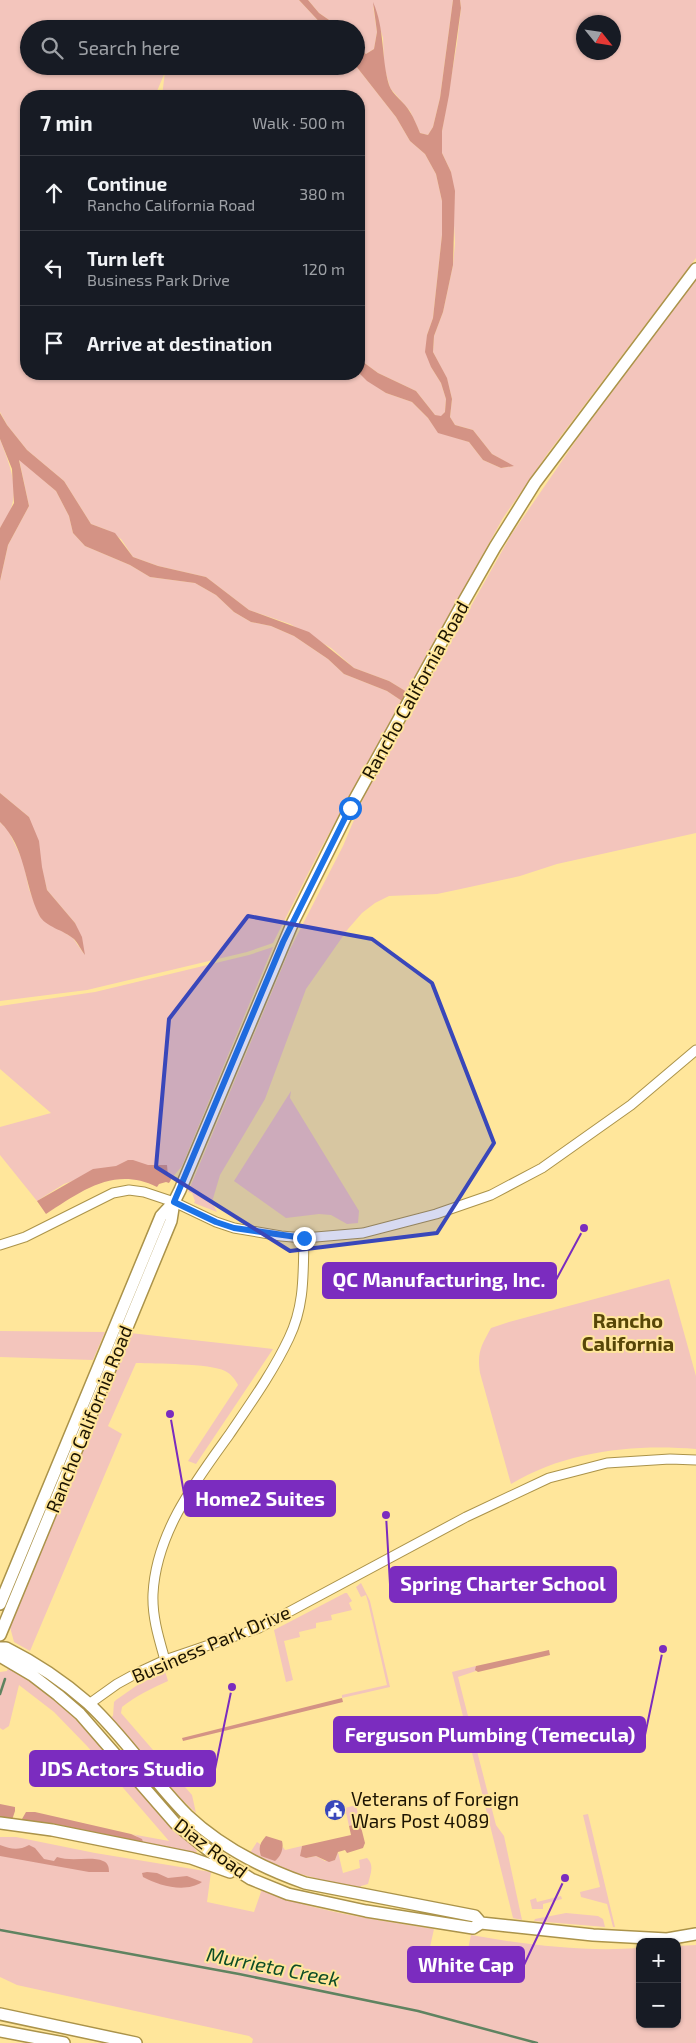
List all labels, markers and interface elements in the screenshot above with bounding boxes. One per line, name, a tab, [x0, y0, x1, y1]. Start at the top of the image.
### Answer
north arrow	[576, 15, 621, 60]
search box	[20, 20, 365, 75]
icon: search	[38, 34, 66, 62]
text: Search here	[78, 36, 180, 59]
text: 7 min	[40, 110, 93, 135]
text: Walk · 500 m	[252, 113, 345, 132]
text: Continue	[87, 172, 167, 195]
icon: ahead	[40, 179, 68, 207]
text: 380 m	[299, 184, 345, 203]
text: Rancho California Road	[87, 195, 255, 214]
text: Turn left	[87, 247, 164, 270]
icon: left	[40, 254, 68, 282]
text: 120 m	[302, 259, 345, 278]
text: Business Park Drive	[87, 270, 230, 289]
icon: arrive	[40, 329, 68, 357]
text: Arrive at destination	[87, 332, 272, 355]
street label: Rancho California Road	[356, 597, 473, 783]
route start	[339, 797, 362, 820]
route end	[293, 1227, 316, 1250]
callout: QC Manufacturing, Inc.	[323, 1263, 556, 1298]
text: QC Manufacturing, Inc.	[333, 1267, 545, 1292]
district label: Rancho California	[582, 1308, 674, 1355]
street label: Rancho California Road	[40, 1322, 137, 1516]
callout: Home2 Suites	[185, 1481, 335, 1516]
text: Home2 Suites	[195, 1486, 325, 1510]
callout: Spring Charter School	[390, 1567, 616, 1602]
text: Spring Charter School	[400, 1571, 606, 1595]
street label: Business Park Drive	[128, 1600, 293, 1687]
callout: Ferguson Plumbing (Temecula)	[334, 1717, 645, 1752]
text: Ferguson Plumbing (Temecula)	[345, 1722, 635, 1746]
callout: JDS Actors Studio	[30, 1751, 215, 1786]
text: JDS Actors Studio	[40, 1756, 204, 1780]
place label: Veterans of Foreign Wars Post 4089	[351, 1787, 519, 1832]
public building icon: Veterans of Foreign Wars Post 4089	[323, 1798, 347, 1822]
street label: Diaz Road	[170, 1813, 252, 1882]
map controls	[636, 1938, 681, 2028]
button: +	[636, 1938, 681, 1983]
water label: Murrieta Creek	[205, 1941, 342, 1991]
callout: White Cap	[408, 1947, 524, 1982]
text: White Cap	[418, 1952, 514, 1976]
button: −	[636, 1983, 681, 2028]

